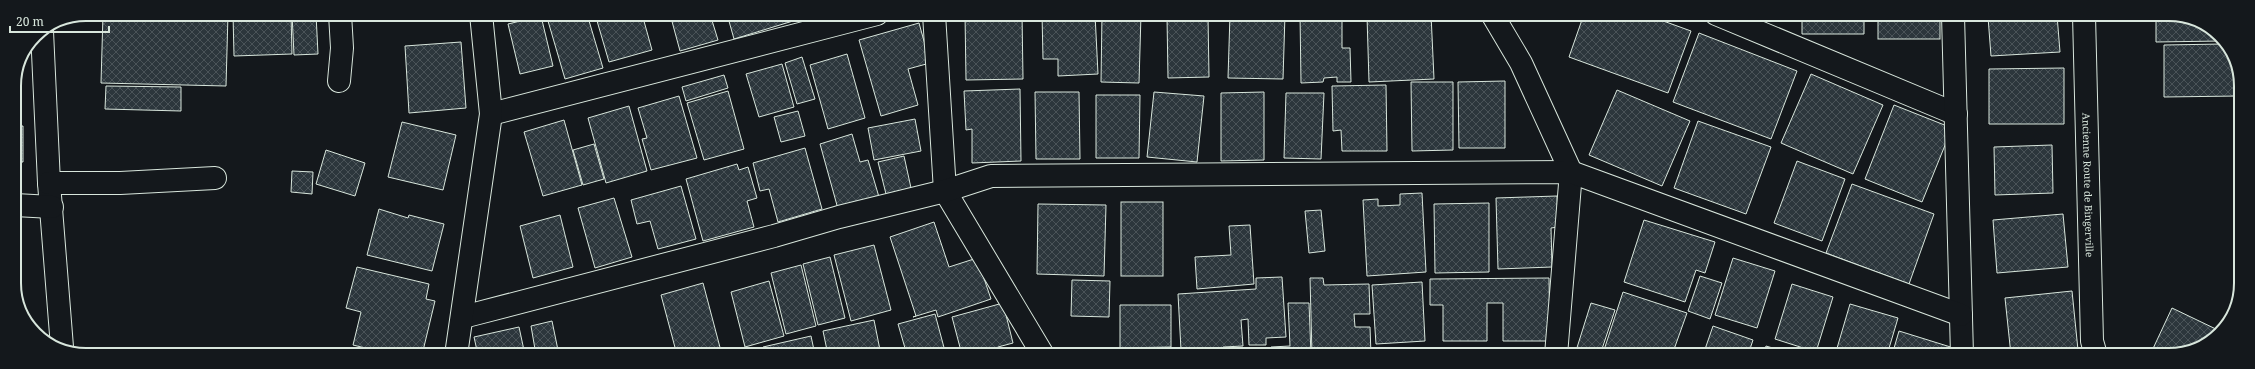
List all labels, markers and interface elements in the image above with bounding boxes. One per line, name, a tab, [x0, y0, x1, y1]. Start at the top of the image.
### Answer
scale bar	[10, 8, 109, 34]
text: 20 m	[16, 13, 44, 30]
street label: Ancienne Route de Bingerville	[2079, 113, 2097, 257]

